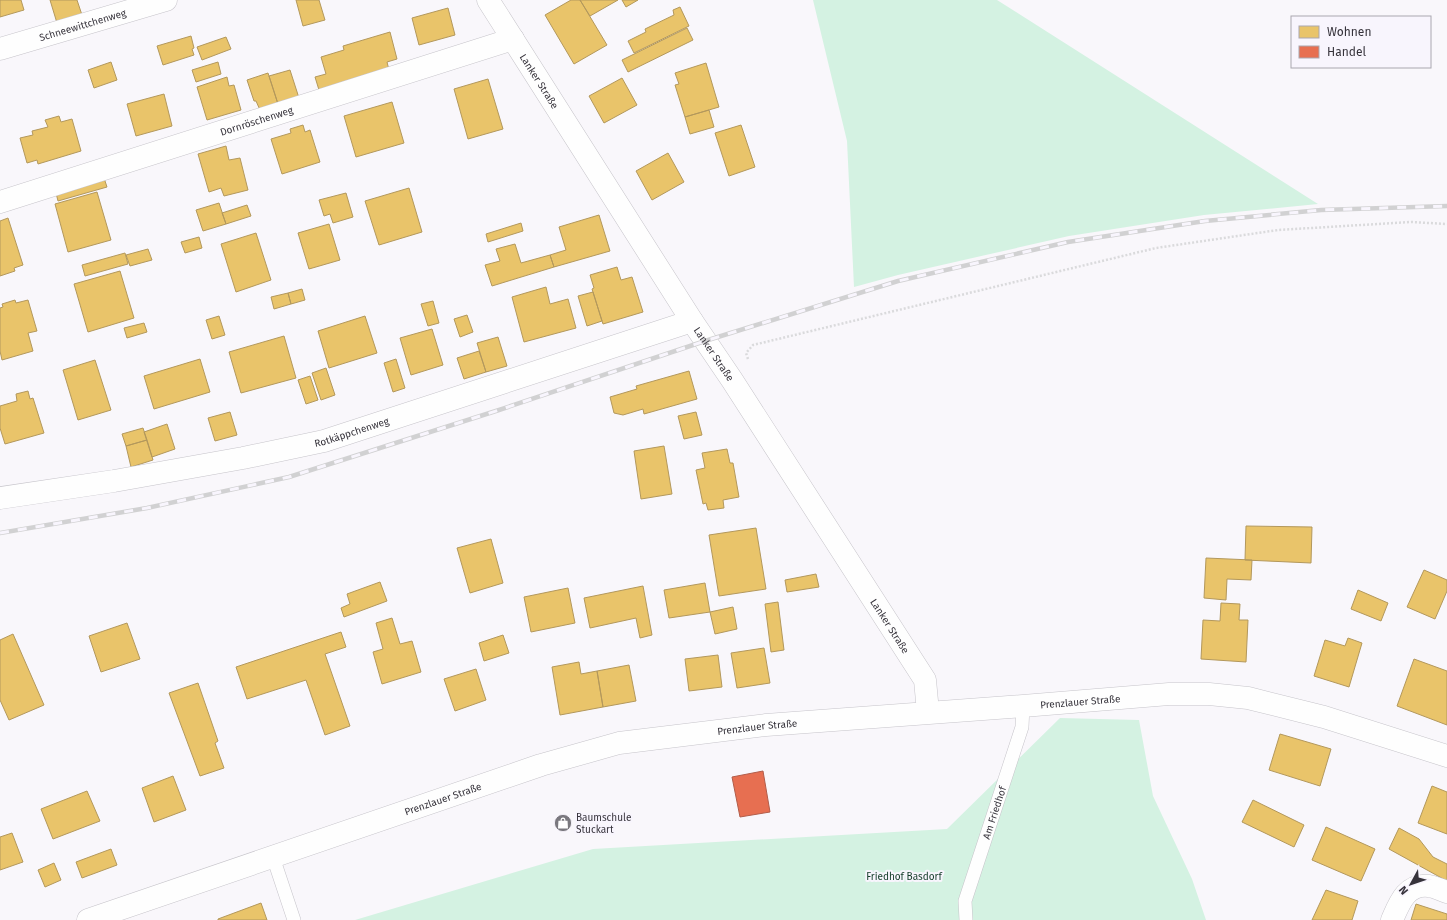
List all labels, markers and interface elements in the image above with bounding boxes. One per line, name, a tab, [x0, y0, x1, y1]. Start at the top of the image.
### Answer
street label: Schneewittchenweg	[38, 7, 128, 44]
legend	[1291, 16, 1431, 68]
text: Wohnen	[1327, 25, 1371, 39]
text: Handel	[1327, 45, 1366, 59]
street label: Lanker Straße	[517, 52, 561, 111]
street label: Dornröschenweg	[219, 104, 295, 139]
street label: Lanker Straße	[691, 325, 736, 384]
street label: Rotkäppchenweg	[313, 415, 391, 450]
street label: Lanker Straße	[867, 597, 911, 656]
street label: Prenzlauer Straße	[1040, 693, 1121, 712]
street label: Prenzlauer Straße	[717, 718, 798, 738]
street label: Prenzlauer Straße	[403, 781, 483, 818]
street label: Am Friedhof	[981, 784, 1009, 841]
place label: Baumschule Stuckart	[576, 812, 631, 836]
shop icon: Baumschule Stuckart	[553, 813, 573, 833]
north arrow	[1391, 864, 1431, 904]
park label: Friedhof Basdorf	[866, 871, 942, 883]
text: N	[1396, 883, 1411, 897]

